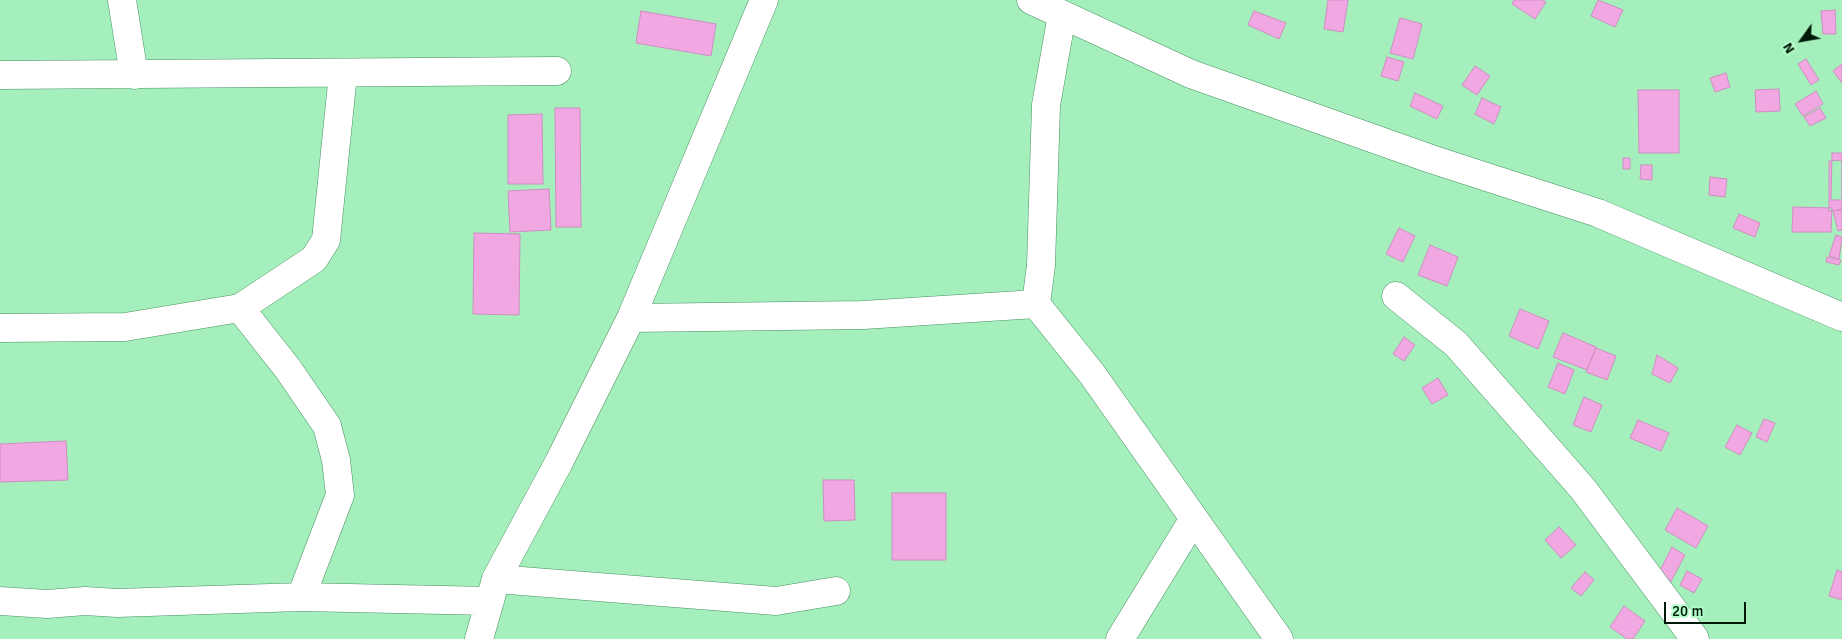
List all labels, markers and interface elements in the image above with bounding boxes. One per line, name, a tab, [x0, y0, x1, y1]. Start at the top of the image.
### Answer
north arrow	[1777, 15, 1827, 65]
text: N	[1779, 40, 1799, 57]
scale bar	[1667, 592, 1750, 624]
text: 20 m	[1672, 602, 1703, 620]

